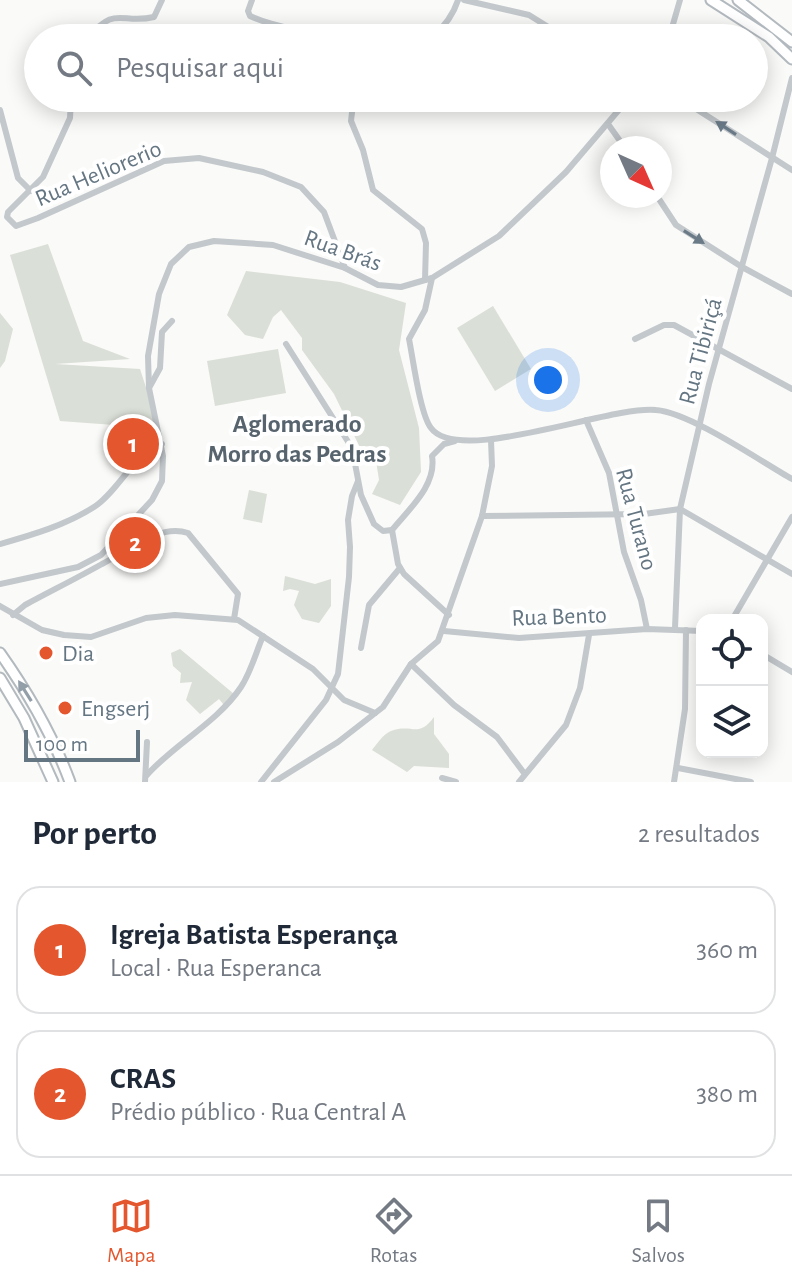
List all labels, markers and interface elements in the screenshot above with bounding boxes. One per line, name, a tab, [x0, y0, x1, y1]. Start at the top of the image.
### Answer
search box	[24, 24, 768, 112]
icon: search	[52, 46, 96, 90]
text: Pesquisar aqui	[116, 53, 284, 83]
one-way arrow	[715, 121, 737, 136]
north arrow	[600, 136, 672, 208]
street label: Rua Heliorerio	[32, 137, 165, 211]
street label: Rua Brás	[301, 226, 384, 276]
one-way arrow	[684, 229, 705, 244]
street label: Rua Tibiriçá	[675, 295, 727, 407]
your location	[528, 360, 568, 400]
district label: Aglomerado Morro das Pedras	[208, 411, 386, 467]
pin: 1	[107, 414, 159, 474]
street label: Rua Turano	[611, 466, 661, 573]
pin: 2	[109, 513, 161, 573]
street label: Rua Bento	[511, 603, 607, 631]
map controls	[696, 614, 768, 758]
button: locate	[696, 614, 768, 686]
place label: Dia	[62, 642, 94, 666]
marker: Dia	[37, 644, 55, 662]
one-way arrow	[19, 680, 33, 702]
button: layers	[696, 686, 768, 758]
place label: Engserj	[81, 697, 150, 721]
marker: Engserj	[56, 699, 74, 717]
scale bar	[24, 726, 140, 762]
text: 100 m	[36, 733, 88, 755]
text: Por perto	[32, 817, 157, 851]
text: 2 resultados	[638, 821, 760, 847]
text: Igreja Batista Esperança	[110, 920, 398, 950]
text: 1	[55, 937, 65, 963]
text: 360 m	[696, 937, 758, 963]
text: Local · Rua Esperanca	[110, 955, 322, 981]
text: CRAS	[110, 1064, 176, 1094]
text: 2	[54, 1081, 66, 1107]
text: 380 m	[696, 1081, 758, 1107]
text: Prédio público · Rua Central A	[110, 1099, 406, 1125]
tab: Mapa	[107, 1194, 156, 1268]
tab: Rotas	[370, 1194, 417, 1268]
tab: Salvos	[631, 1194, 685, 1268]

